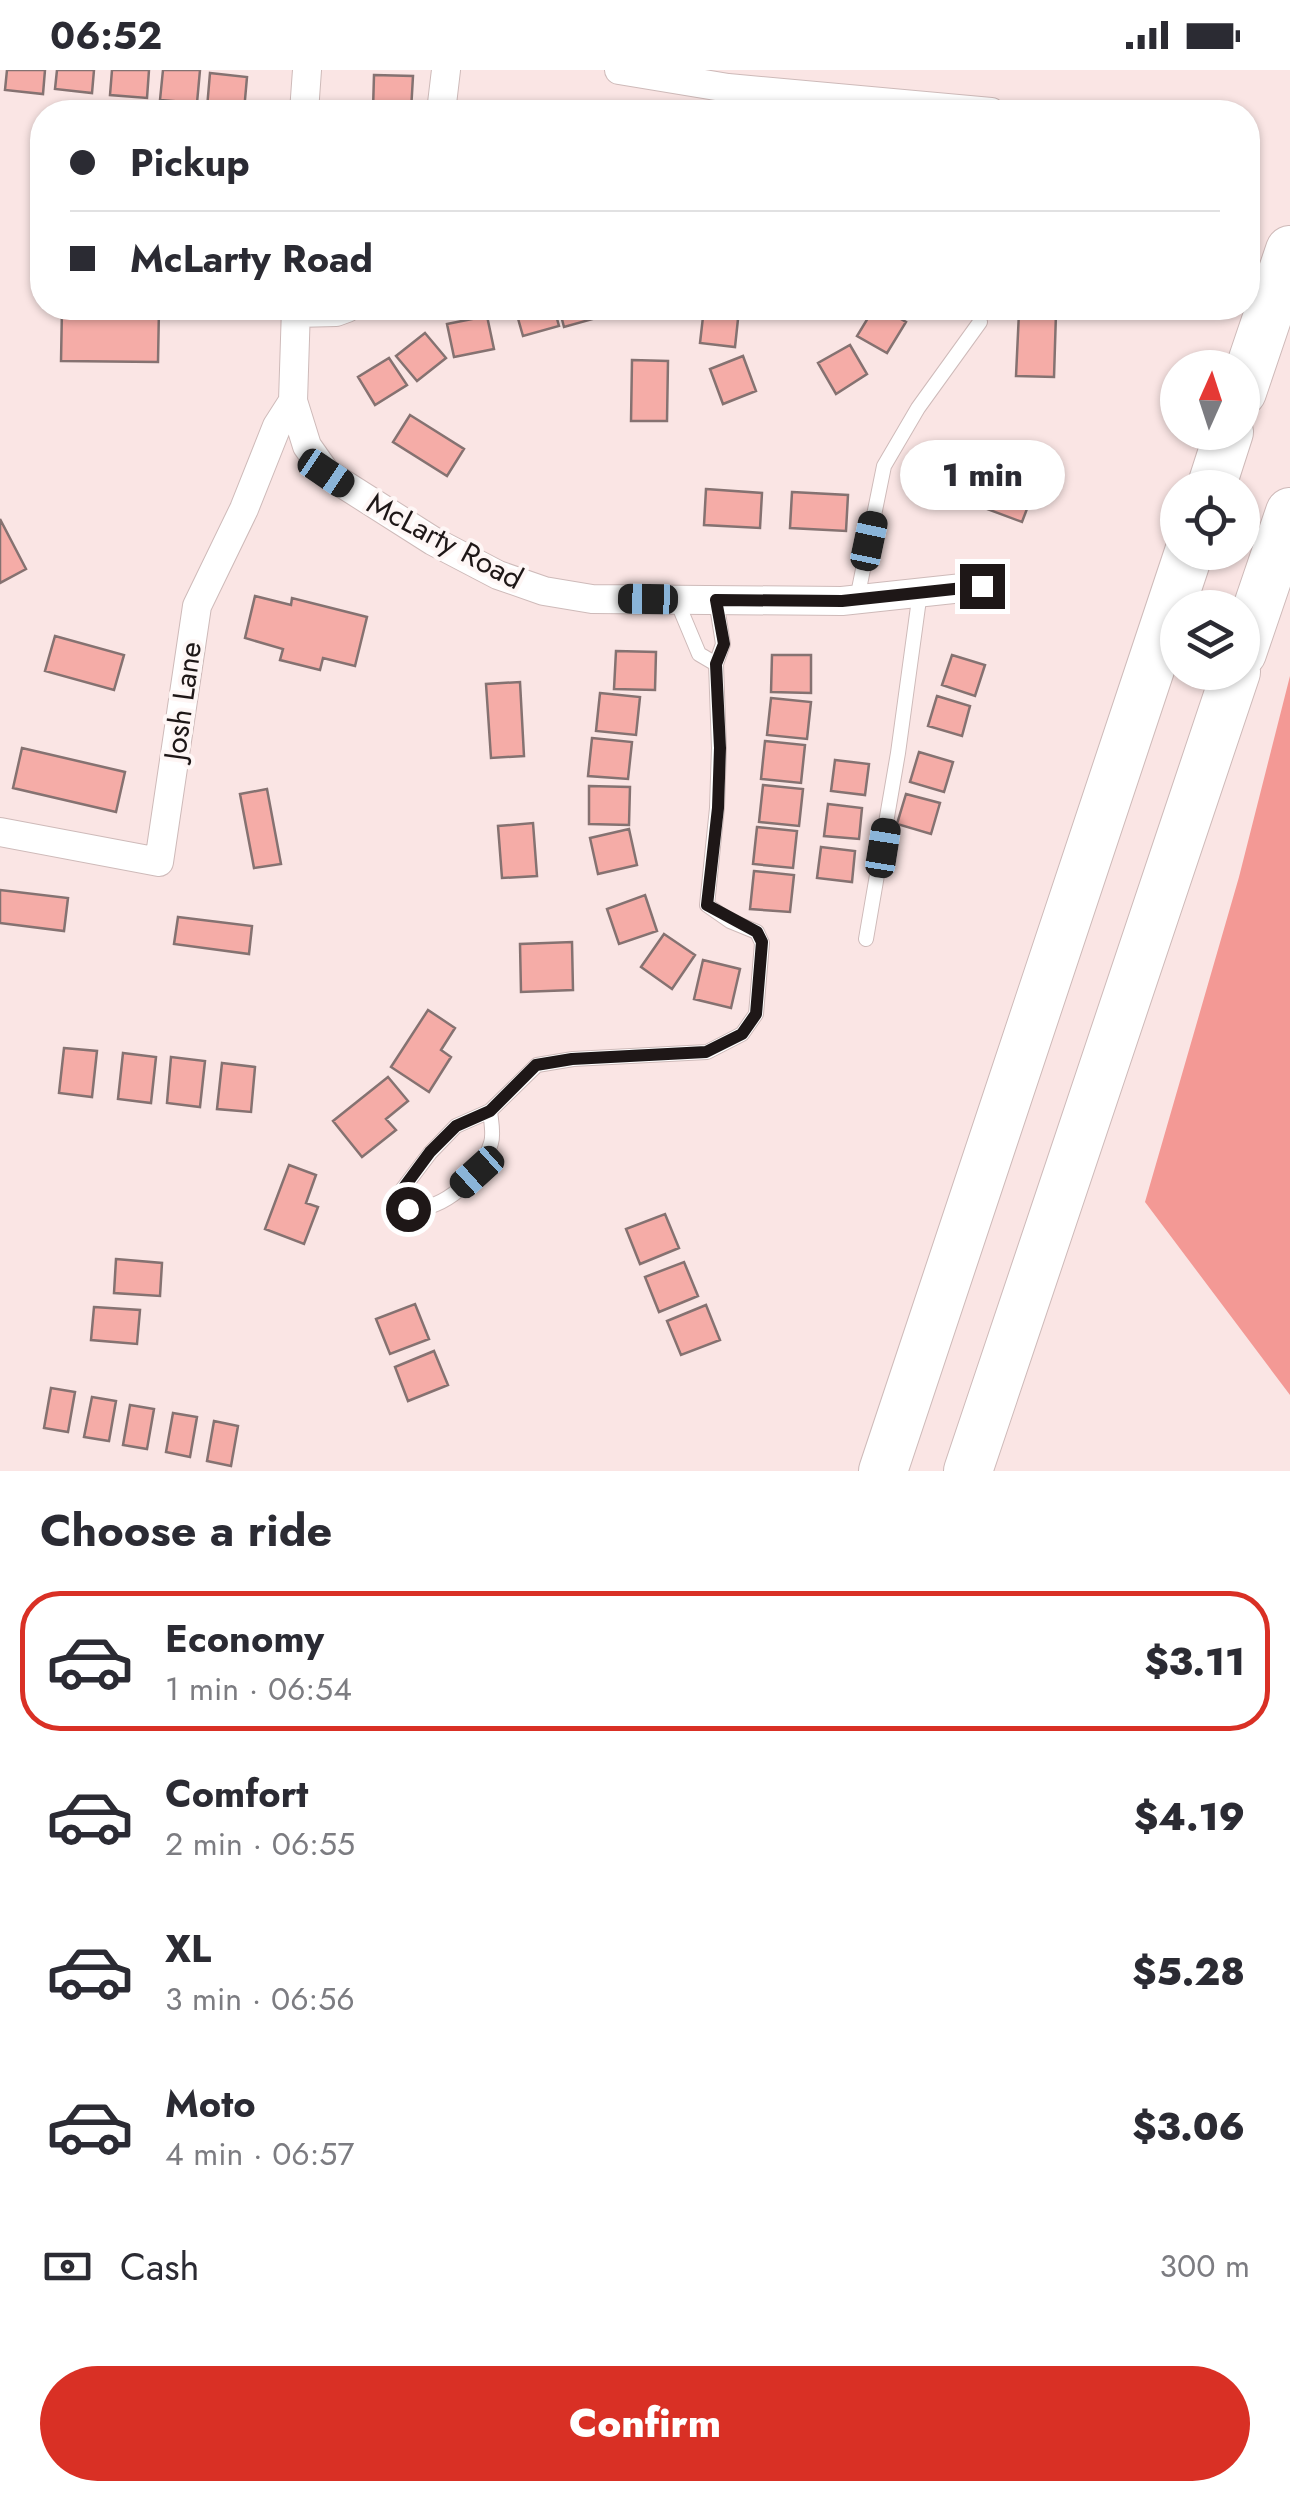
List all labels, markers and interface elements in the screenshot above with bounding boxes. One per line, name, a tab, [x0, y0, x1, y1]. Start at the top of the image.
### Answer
text: 06:52	[50, 8, 162, 63]
text: Pickup	[130, 135, 250, 190]
text: McLarty Road	[130, 231, 373, 286]
north arrow	[1160, 350, 1260, 450]
map controls	[1160, 350, 1260, 690]
callout: 1 min	[900, 441, 1064, 511]
car	[293, 444, 359, 502]
text: 1 min	[942, 452, 1023, 498]
button: locate	[1160, 470, 1260, 570]
street label: McLarty Road	[360, 481, 531, 600]
car	[848, 509, 890, 573]
route end	[960, 564, 1005, 609]
car	[618, 583, 678, 615]
button: layers	[1160, 590, 1260, 690]
street label: Josh Lane	[152, 639, 212, 767]
car	[863, 816, 903, 880]
car	[445, 1141, 509, 1203]
route start	[386, 1187, 431, 1232]
text: Choose a ride	[40, 1498, 332, 1563]
text: Economy	[165, 1611, 324, 1666]
icon: car	[45, 1616, 135, 1706]
text: $3.11	[1144, 1634, 1245, 1689]
text: 1 min · 06:54	[165, 1666, 352, 1712]
text: Comfort	[165, 1766, 308, 1821]
icon: car	[45, 1771, 135, 1861]
text: $4.19	[1134, 1789, 1245, 1844]
text: 2 min · 06:55	[165, 1821, 355, 1867]
text: XL	[165, 1921, 211, 1976]
icon: car	[45, 1926, 135, 2016]
text: $5.28	[1132, 1944, 1245, 1999]
text: 3 min · 06:56	[165, 1976, 355, 2022]
text: Moto	[165, 2076, 256, 2131]
icon: car	[45, 2081, 135, 2171]
text: $3.06	[1132, 2099, 1245, 2154]
text: 4 min · 06:57	[165, 2131, 354, 2177]
icon: cash	[40, 2239, 95, 2294]
text: Cash	[120, 2239, 200, 2294]
text: 300 m	[1160, 2243, 1250, 2289]
button: Confirm	[40, 2366, 1250, 2481]

